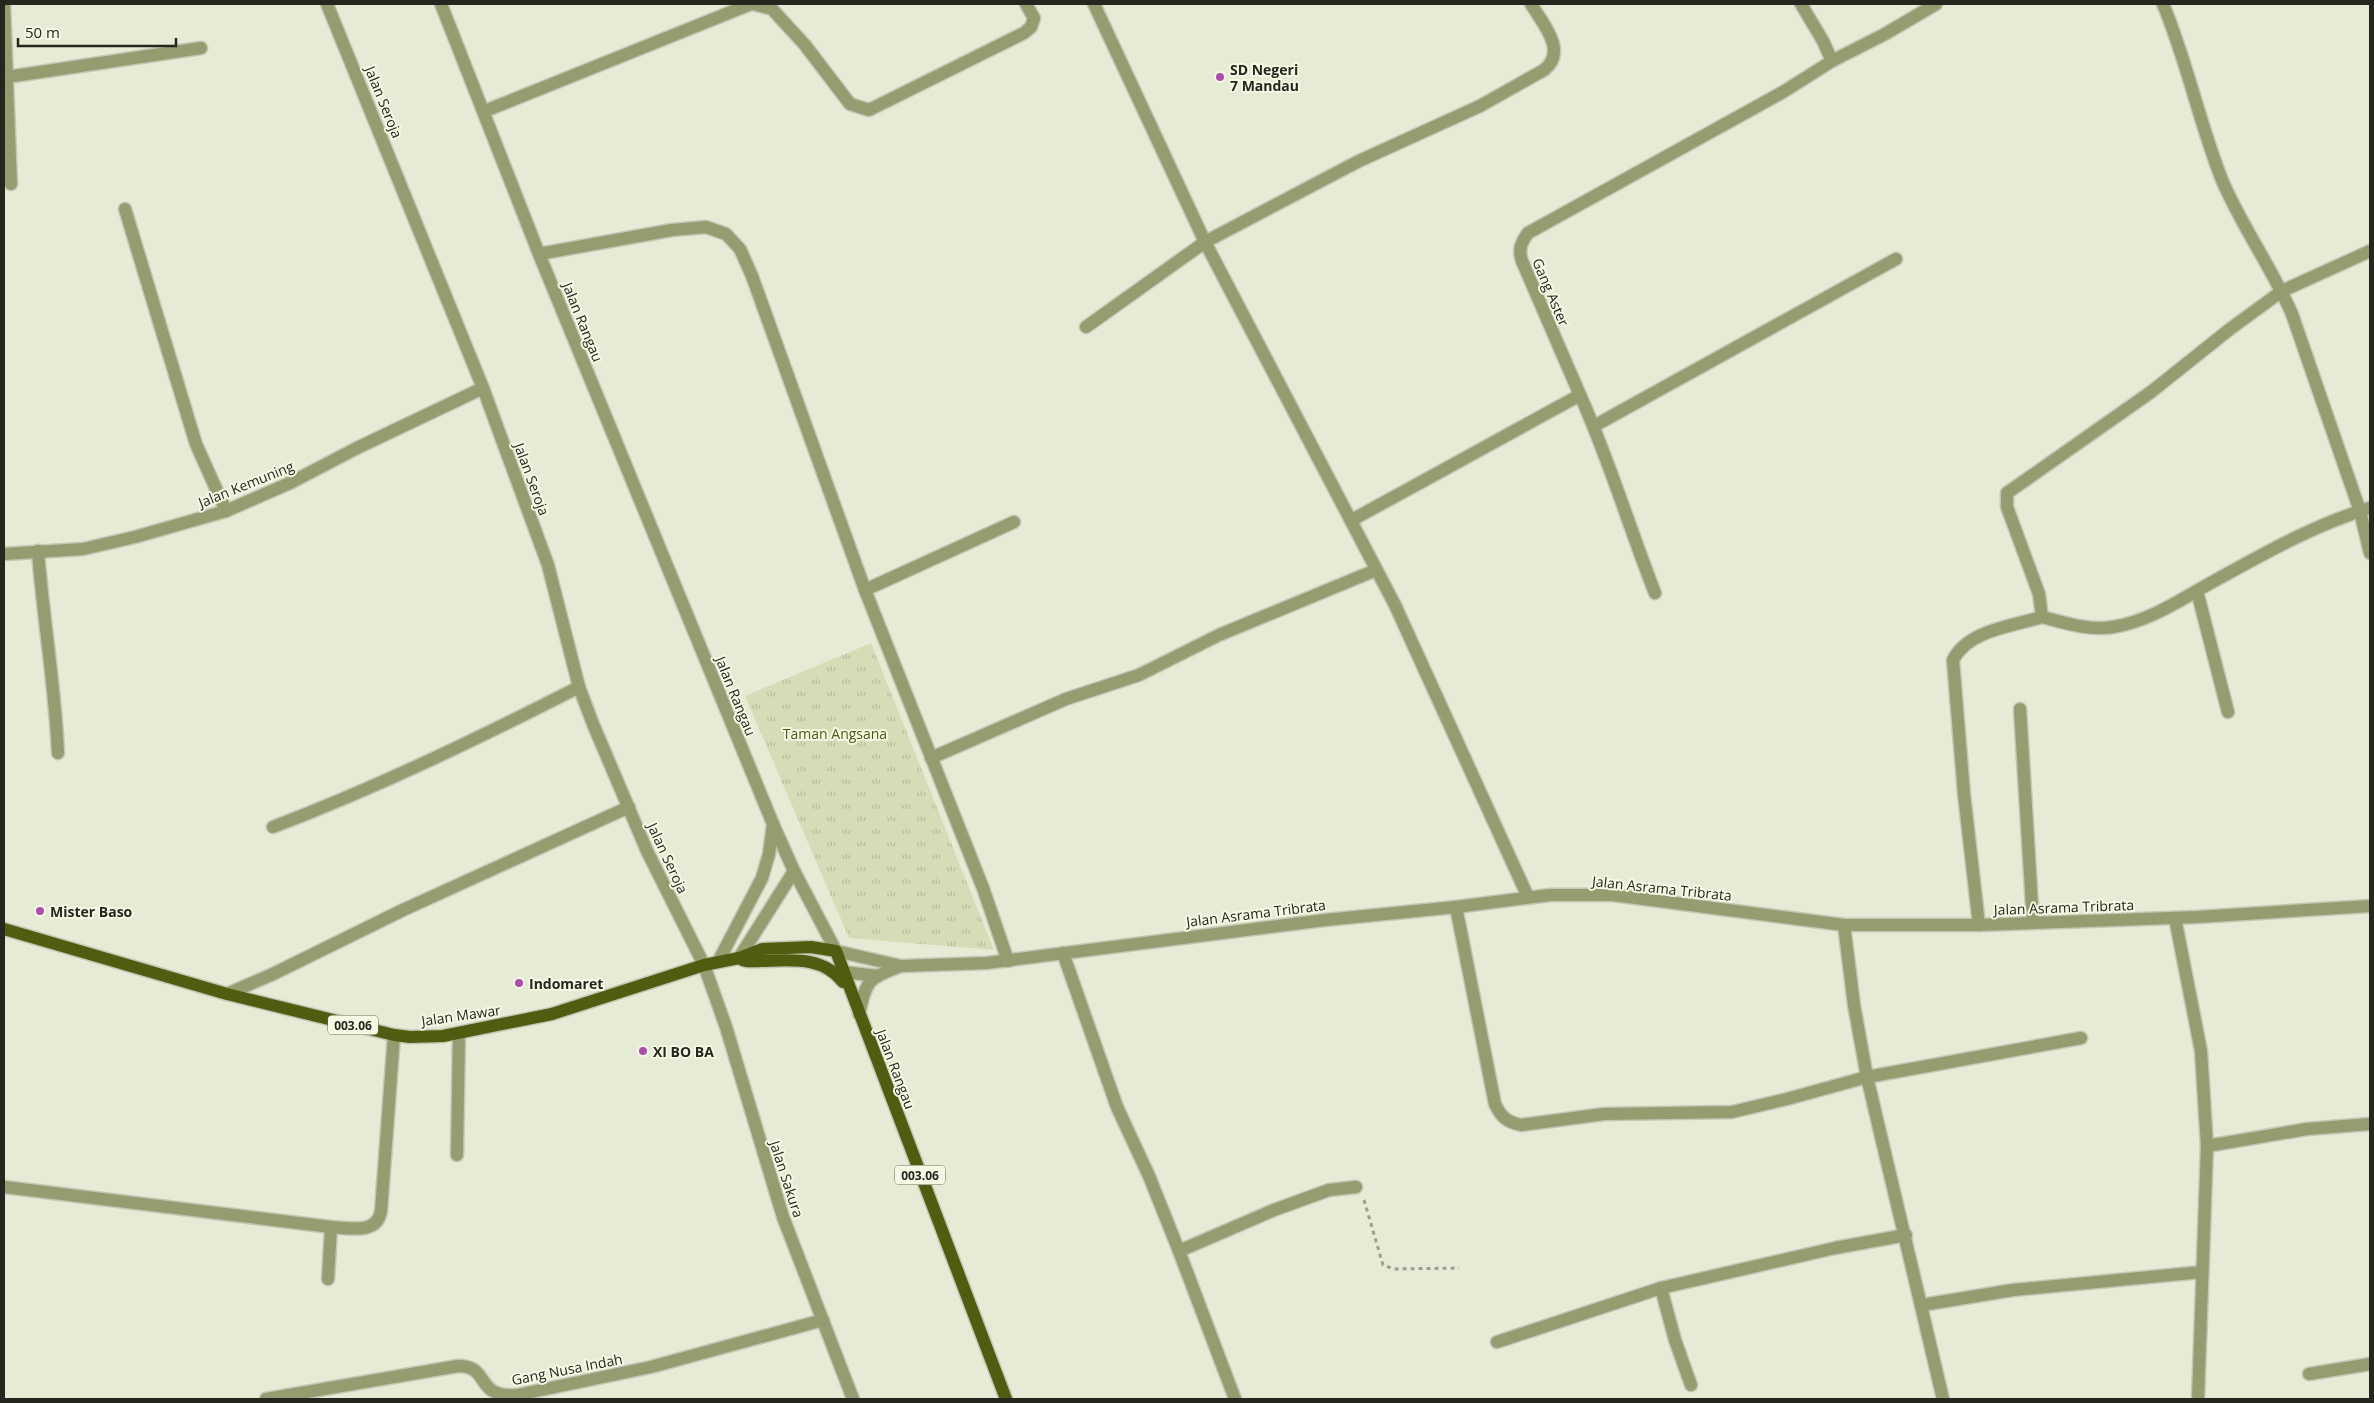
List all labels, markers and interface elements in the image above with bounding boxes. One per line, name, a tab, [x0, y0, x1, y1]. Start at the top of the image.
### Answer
scale bar	[18, 15, 175, 47]
text: 50 m	[25, 22, 60, 42]
place label: SD Negeri 7 Mandau	[1230, 60, 1299, 95]
street label: Jalan Seroja	[360, 61, 407, 141]
marker: SD Negeri 7 Mandau	[1214, 71, 1226, 83]
street label: Gang Aster	[1528, 255, 1574, 329]
street label: Jalan Rangau	[558, 278, 608, 365]
street label: Jalan Seroja	[509, 438, 554, 518]
street label: Jalan Kemuning	[194, 456, 297, 513]
street label: Jalan Rangau	[711, 652, 761, 739]
park label: Taman Angsana	[783, 724, 887, 743]
street label: Jalan Seroja	[642, 818, 693, 896]
street label: Jalan Asrama Tribrata	[1589, 871, 1733, 905]
street label: Jalan Asrama Tribrata	[1183, 895, 1327, 931]
street label: Jalan Asrama Tribrata	[1992, 895, 2134, 919]
place label: Mister Baso	[50, 902, 133, 921]
marker: Mister Baso	[34, 905, 46, 917]
place label: Indomaret	[529, 974, 603, 993]
marker: Indomaret	[513, 977, 525, 989]
street label: Jalan Mawar	[418, 1000, 502, 1030]
road number: 003.06	[328, 1016, 378, 1034]
street label: Jalan Rangau	[871, 1024, 920, 1112]
place label: XI BO BA	[653, 1042, 714, 1061]
marker: XI BO BA	[637, 1045, 649, 1057]
street label: Jalan Sakura	[765, 1136, 808, 1220]
road number: 003.06	[895, 1166, 945, 1184]
street label: Gang Nusa Indah	[510, 1349, 624, 1389]

